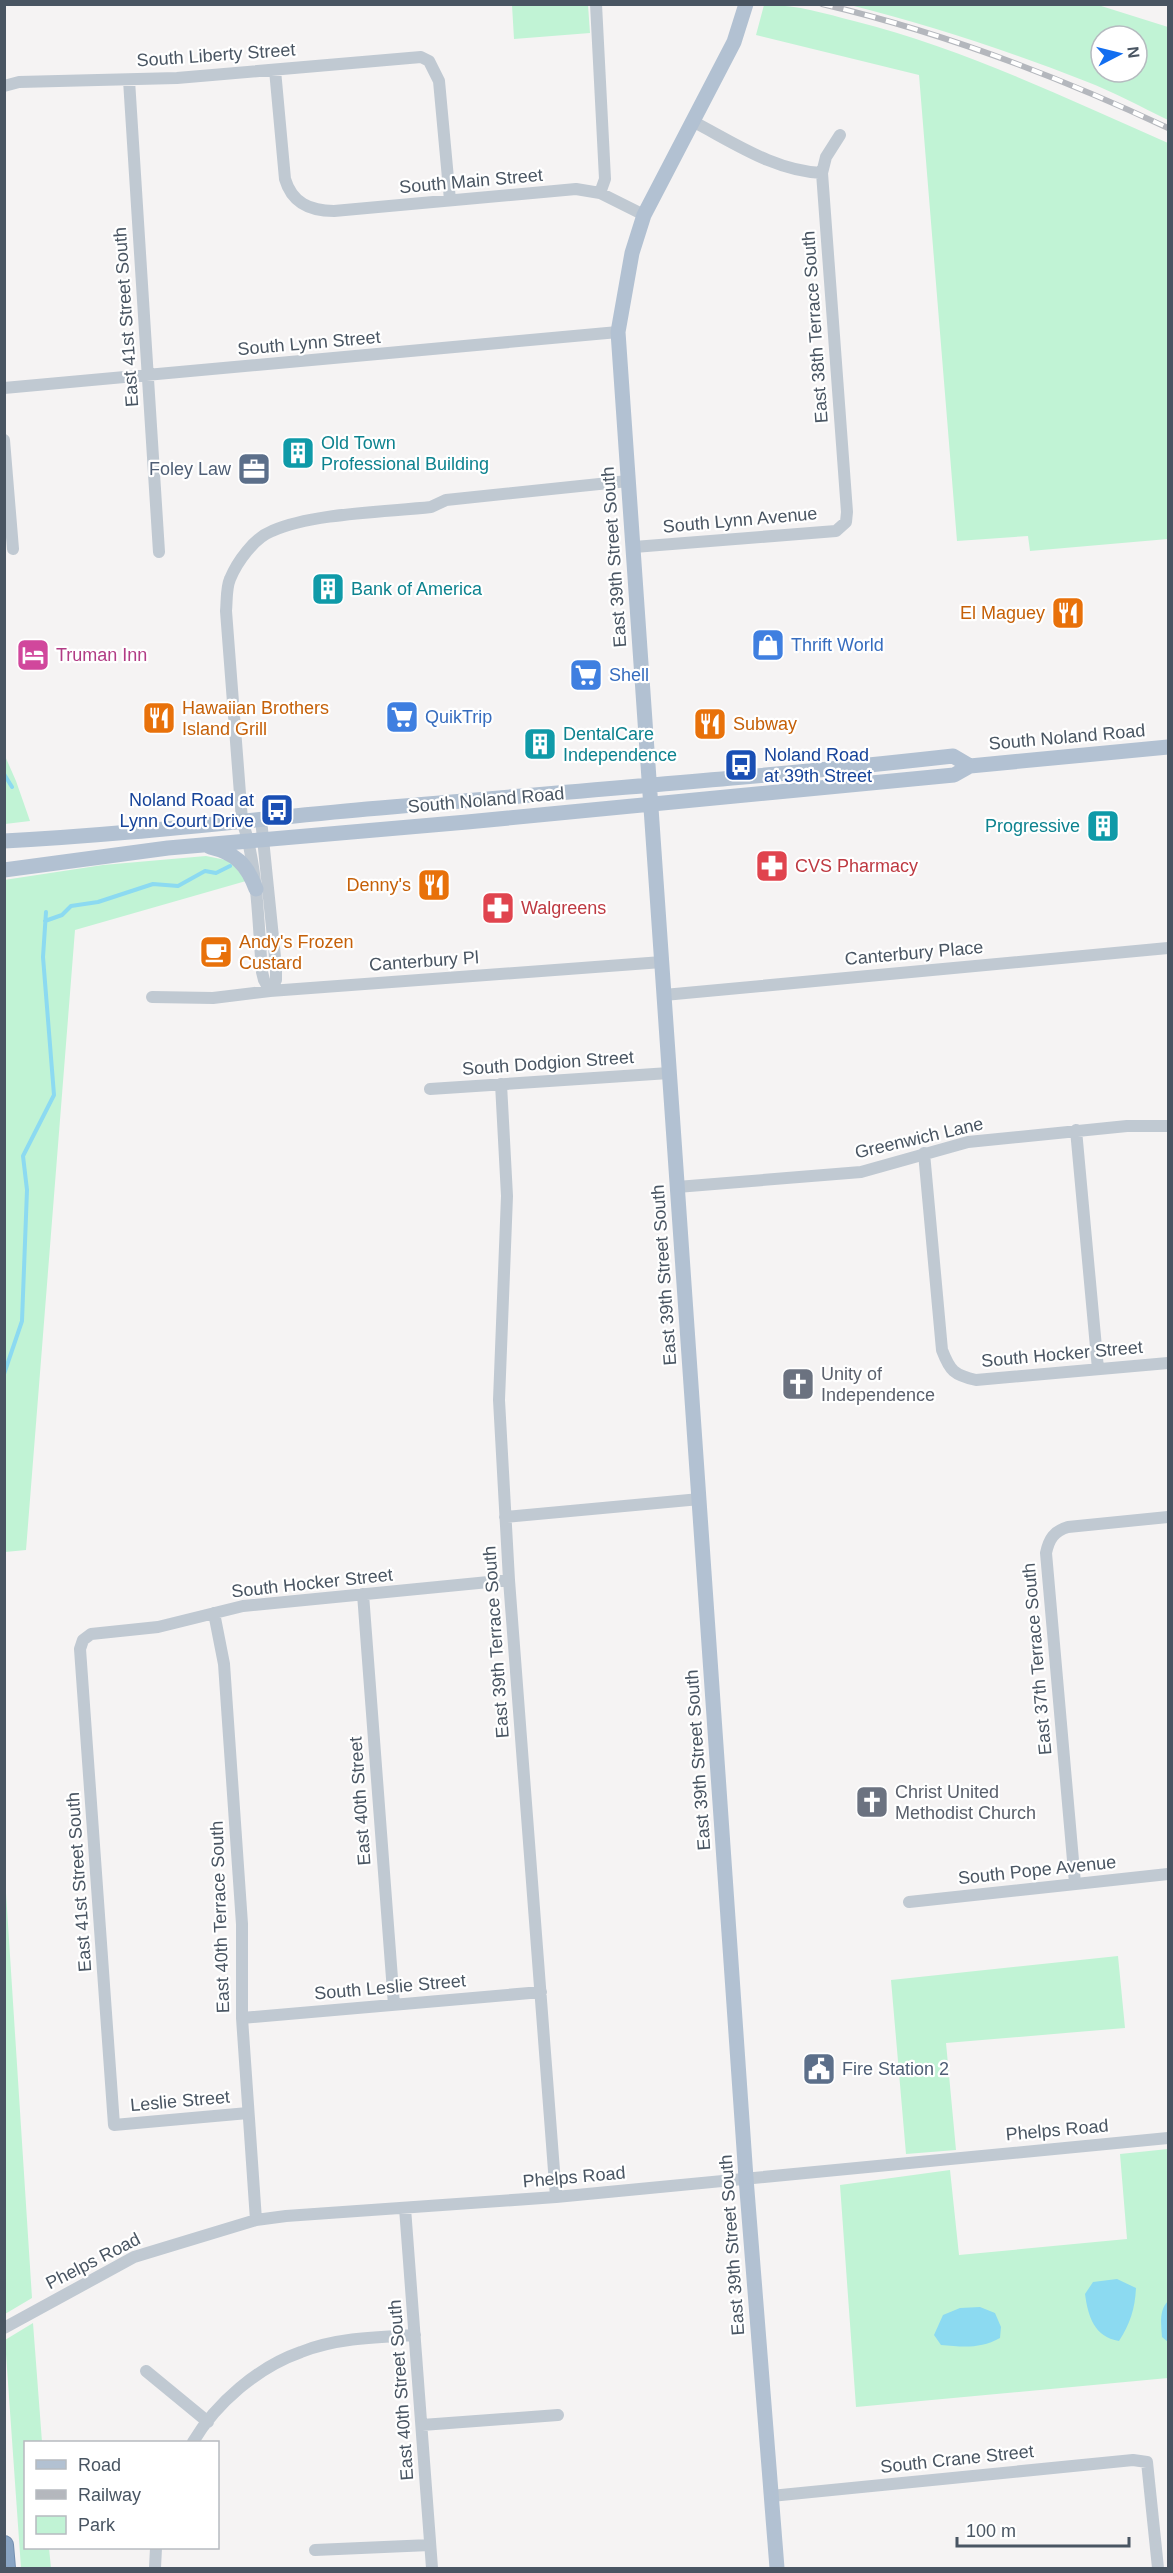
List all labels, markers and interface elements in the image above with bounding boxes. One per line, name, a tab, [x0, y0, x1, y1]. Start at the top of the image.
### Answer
north arrow	[1089, 24, 1149, 84]
street label: South Liberty Street	[136, 39, 296, 71]
text: N	[1124, 45, 1143, 59]
street label: South Main Street	[398, 165, 544, 197]
street label: East 41st Street South	[110, 226, 142, 408]
street label: East 38th Terrace South	[798, 230, 832, 424]
street label: South Lynn Street	[237, 327, 381, 359]
place label: Old Town Professional Building	[321, 433, 489, 474]
building icon: Old Town Professional Building	[280, 435, 316, 471]
office icon: Foley Law	[236, 451, 272, 487]
place label: Foley Law	[149, 459, 232, 479]
street label: East 39th Street South	[598, 466, 630, 648]
street label: South Lynn Avenue	[662, 503, 818, 537]
building icon: Bank of America	[310, 571, 346, 607]
place label: Bank of America	[351, 579, 483, 599]
restaurant icon: El Maguey	[1050, 595, 1086, 631]
place label: El Maguey	[960, 603, 1045, 623]
shop icon: Thrift World	[750, 627, 786, 663]
place label: Thrift World	[791, 635, 884, 655]
hotel icon: Truman Inn	[15, 637, 51, 673]
place label: Truman Inn	[56, 645, 147, 665]
supermarket icon: Shell	[568, 657, 604, 693]
place label: Shell	[609, 665, 649, 685]
place label: Hawaiian Brothers Island Grill	[182, 698, 329, 739]
supermarket icon: QuikTrip	[384, 699, 420, 735]
restaurant icon: Hawaiian Brothers Island Grill	[141, 700, 177, 736]
restaurant icon: Subway	[692, 706, 728, 742]
place label: QuikTrip	[425, 707, 492, 727]
place label: Subway	[733, 714, 797, 734]
street label: South Noland Road	[988, 720, 1146, 754]
place label: DentalCare Independence	[563, 724, 677, 765]
building icon: DentalCare Independence	[522, 726, 558, 762]
place label: Noland Road at 39th Street	[764, 745, 872, 786]
bus stop icon: Noland Road at 39th Street	[723, 747, 759, 783]
street label: South Noland Road	[407, 783, 565, 817]
place label: Noland Road at Lynn Court Drive	[120, 790, 254, 831]
bus stop icon: Noland Road at Lynn Court Drive	[259, 792, 295, 828]
building icon: Progressive	[1085, 808, 1121, 844]
place label: Progressive	[985, 816, 1080, 836]
pharmacy icon: CVS Pharmacy	[754, 848, 790, 884]
place label: CVS Pharmacy	[795, 856, 918, 876]
restaurant icon: Denny's	[416, 867, 452, 903]
place label: Denny's	[347, 875, 411, 895]
pharmacy icon: Walgreens	[480, 890, 516, 926]
place label: Walgreens	[521, 898, 606, 918]
place label: Andy's Frozen Custard	[239, 932, 354, 973]
cafe icon: Andy's Frozen Custard	[198, 934, 234, 970]
street label: Canterbury Place	[844, 937, 984, 969]
street label: Canterbury Pl	[368, 947, 480, 975]
street label: South Dodgion Street	[461, 1047, 635, 1079]
street label: Greenwich Lane	[853, 1114, 985, 1162]
street label: East 39th Street South	[648, 1184, 680, 1366]
street label: South Hocker Street	[980, 1337, 1144, 1371]
place label: Unity of Independence	[821, 1364, 935, 1405]
church icon: Unity of Independence	[780, 1366, 816, 1402]
street label: East 39th Terrace South	[479, 1545, 513, 1739]
street label: East 37th Terrace South	[1019, 1562, 1055, 1756]
street label: South Hocker Street	[230, 1565, 394, 1601]
street label: East 39th Street South	[682, 1669, 714, 1851]
street label: East 40th Street	[346, 1736, 374, 1866]
place label: Christ United Methodist Church	[895, 1782, 1036, 1823]
church icon: Christ United Methodist Church	[854, 1784, 890, 1820]
street label: East 41st Street South	[63, 1791, 95, 1973]
street label: East 40th Terrace South	[207, 1820, 233, 2014]
street label: South Pope Avenue	[957, 1852, 1117, 1888]
street label: South Leslie Street	[313, 1970, 467, 2004]
public building icon: Fire Station 2	[801, 2051, 837, 2087]
place label: Fire Station 2	[842, 2059, 949, 2079]
street label: Leslie Street	[129, 2087, 231, 2115]
street label: Phelps Road	[1005, 2116, 1109, 2144]
street label: East 39th Street South	[716, 2154, 748, 2336]
street label: Phelps Road	[522, 2163, 626, 2191]
street label: Phelps Road	[43, 2229, 143, 2293]
street label: East 40th Street South	[385, 2299, 417, 2481]
legend	[24, 2441, 219, 2549]
street label: South Crane Street	[879, 2441, 1035, 2477]
text: Road	[78, 2455, 121, 2475]
text: Railway	[78, 2485, 141, 2505]
scale bar	[957, 2510, 1130, 2548]
text: Park	[78, 2515, 116, 2535]
text: 100 m	[966, 2521, 1016, 2541]

